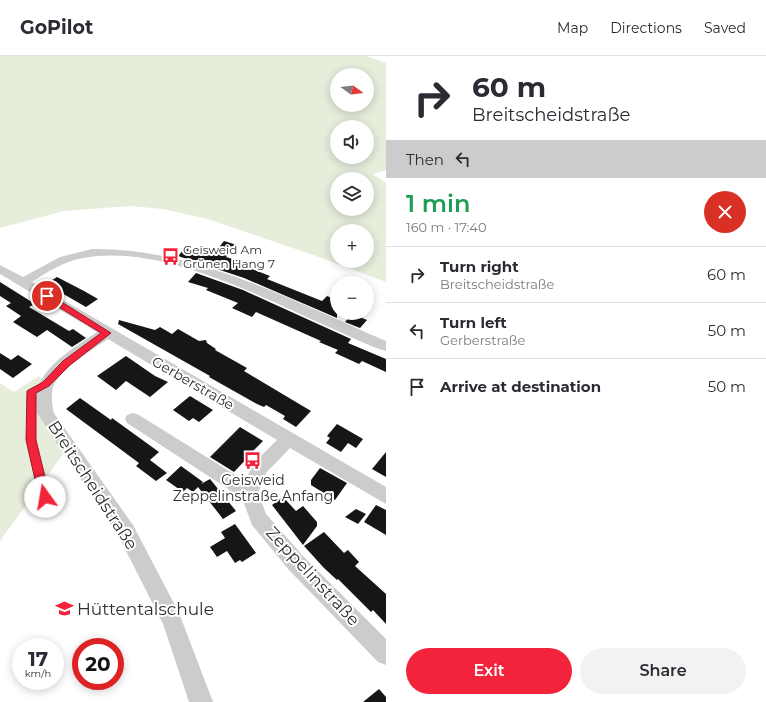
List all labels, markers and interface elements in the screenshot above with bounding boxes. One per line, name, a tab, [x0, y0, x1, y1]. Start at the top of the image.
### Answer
text: GoPilot	[20, 16, 93, 39]
text: Map	[557, 19, 588, 37]
text: Directions	[610, 19, 682, 37]
text: Saved	[704, 19, 746, 37]
north arrow	[330, 68, 374, 112]
map controls	[330, 68, 374, 320]
text: 60 m	[472, 70, 546, 104]
icon: right	[406, 72, 458, 124]
text: Breitscheidstraße	[472, 104, 630, 126]
button: sound	[330, 120, 374, 164]
icon: left	[452, 148, 474, 170]
text: Then	[406, 150, 444, 169]
button: layers	[330, 172, 374, 216]
text: 1 min	[406, 189, 470, 218]
button: close	[704, 191, 746, 233]
text: 160 m · 17:40	[406, 219, 487, 235]
button: +	[330, 224, 374, 268]
place label: Geisweid Am Grünen Hang 7	[183, 242, 275, 271]
bus stop icon: Geisweid Am Grünen Hang 7	[160, 247, 180, 267]
text: Turn right	[440, 257, 519, 276]
icon: right	[406, 264, 428, 286]
text: 60 m	[707, 265, 746, 284]
button: −	[330, 276, 374, 320]
text: Breitscheidstraße	[440, 276, 554, 292]
pin	[30, 279, 64, 313]
icon: arrive	[36, 285, 58, 307]
text: Turn left	[440, 313, 507, 332]
icon: left	[406, 320, 428, 342]
text: 50 m	[708, 321, 746, 340]
text: Gerberstraße	[440, 332, 525, 348]
street label: Gerberstraße	[149, 352, 237, 414]
icon: arrive	[406, 376, 428, 398]
text: Arrive at destination	[440, 377, 601, 396]
text: 50 m	[708, 377, 746, 396]
street label: Breitscheidstraße	[44, 417, 142, 553]
bus stop icon: Geisweid Zeppelinstraße Anfang	[243, 450, 263, 470]
place label: Geisweid Zeppelinstraße Anfang	[173, 471, 333, 505]
position arrow	[24, 476, 66, 518]
street label: Zeppelinstraße	[262, 522, 364, 630]
school or university icon: Hüttentalschule	[54, 599, 74, 619]
place label: Hüttentalschule	[77, 599, 214, 619]
speed limit sign: 20	[72, 638, 124, 690]
text: 17	[28, 647, 48, 671]
button: Exit	[406, 648, 572, 694]
button: Share	[580, 648, 746, 694]
text: km/h	[25, 667, 51, 680]

